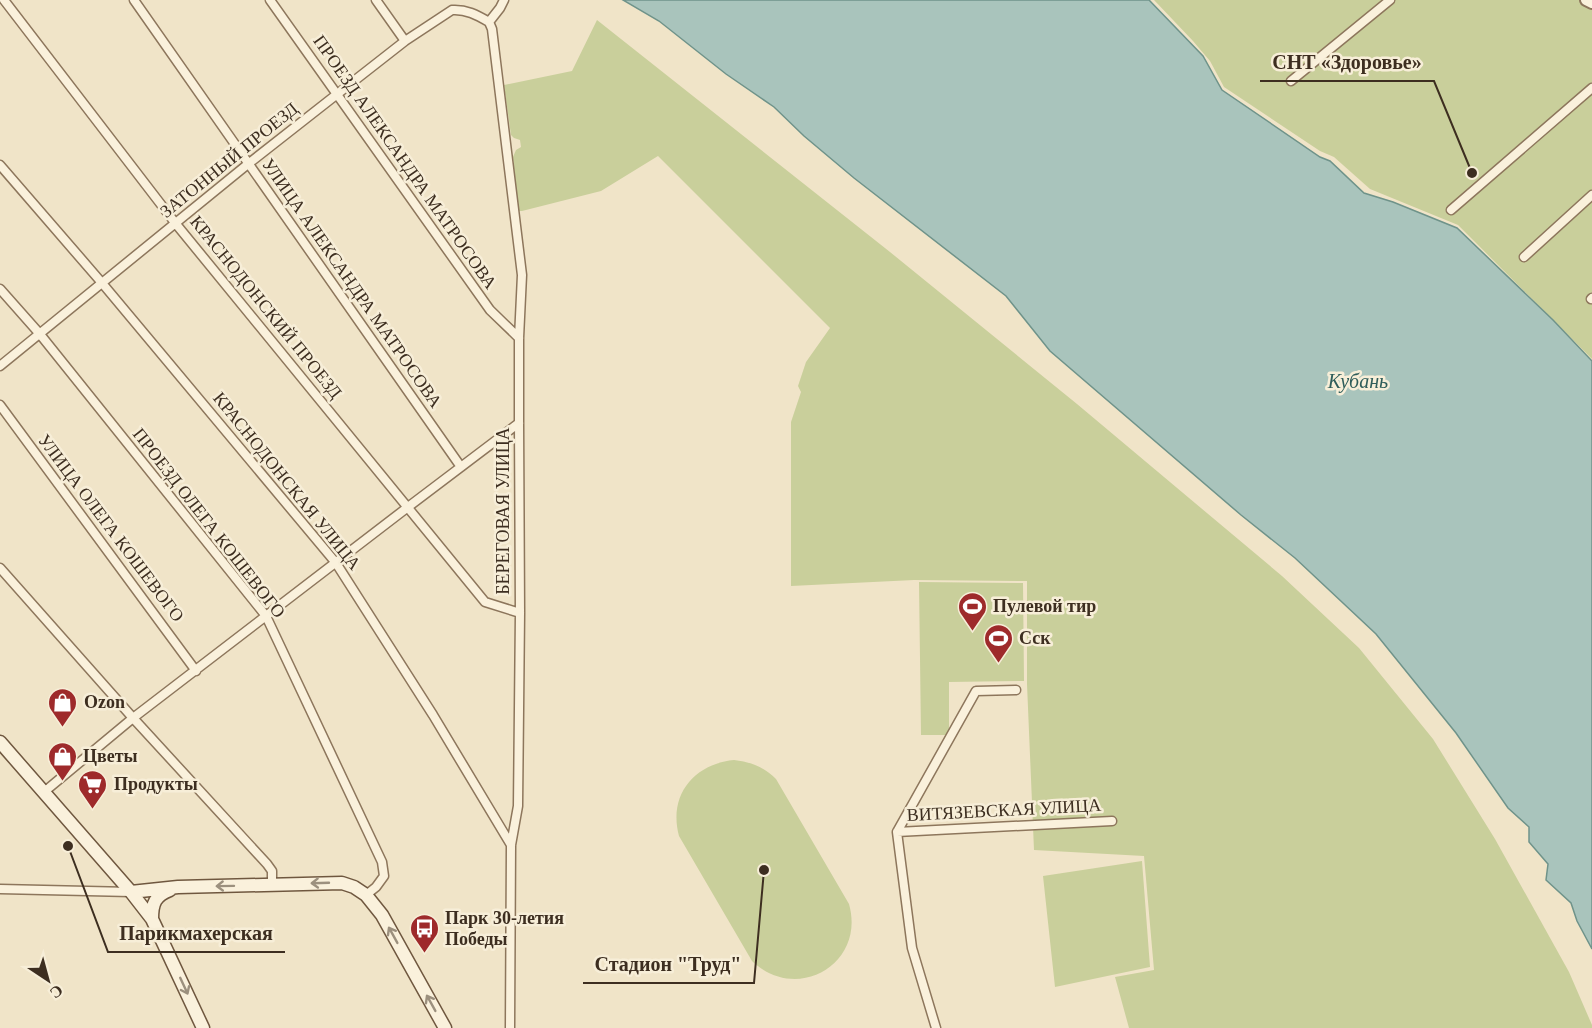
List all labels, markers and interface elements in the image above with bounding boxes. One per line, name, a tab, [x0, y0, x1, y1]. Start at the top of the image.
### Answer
street label: ПРОЕЗД АЛЕКСАНДРА МАТРОСОВА	[309, 31, 501, 293]
callout: СНТ «Здоровье»	[1260, 43, 1434, 81]
text: СНТ «Здоровье»	[1272, 51, 1422, 74]
street label: ЗАТОННЫЙ ПРОЕЗД	[156, 98, 302, 222]
street label: УЛИЦА АЛЕКСАНДРА МАТРОСОВА	[258, 155, 446, 411]
street label: КРАСНОДОНСКИЙ ПРОЕЗД	[186, 212, 346, 402]
water label: Кубань	[1327, 370, 1388, 393]
street label: КРАСНОДОНСКАЯ УЛИЦА	[209, 388, 365, 574]
street label: ПРОЕЗД ОЛЕГА КОШЕВОГО	[129, 424, 289, 622]
street label: БЕРЕГОВАЯ УЛИЦА	[493, 427, 513, 595]
street label: УЛИЦА ОЛЕГА КОШЕВОГО	[34, 430, 188, 626]
sports icon: Пулевой тир	[956, 590, 988, 632]
place label: Пулевой тир	[993, 596, 1096, 616]
sports icon: Сск	[982, 622, 1014, 664]
place label: Сск	[1019, 628, 1051, 648]
shop icon: Ozon	[47, 686, 79, 728]
place label: Ozon	[84, 692, 125, 712]
shop icon: Цветы	[46, 740, 78, 782]
place label: Цветы	[83, 746, 138, 766]
supermarket icon: Продукты	[77, 768, 109, 810]
place label: Продукты	[114, 774, 198, 794]
street label: ВИТЯЗЕВСКАЯ УЛИЦА	[906, 795, 1102, 825]
one-way arrow	[311, 878, 331, 889]
one-way arrow	[216, 880, 236, 891]
place label: Парк 30-летия Победы	[445, 908, 564, 949]
bus stop icon: Парк 30-летия Победы	[408, 912, 440, 954]
callout: Парикмахерская	[108, 914, 285, 952]
text: Парикмахерская	[119, 922, 273, 945]
one-way arrow	[387, 927, 399, 944]
callout: Стадион "Труд"	[583, 945, 754, 983]
north arrow	[18, 950, 78, 1010]
text: Стадион "Труд"	[595, 953, 741, 976]
one-way arrow	[178, 977, 190, 995]
text: С	[47, 981, 66, 1002]
one-way arrow	[425, 994, 436, 1012]

